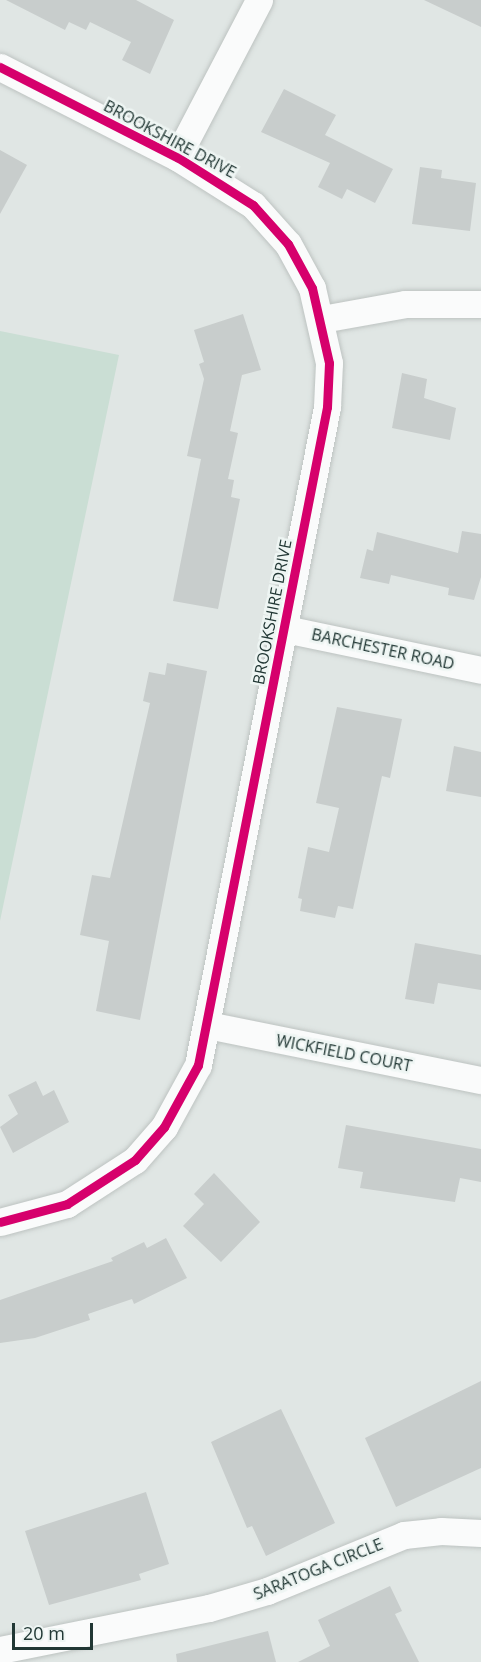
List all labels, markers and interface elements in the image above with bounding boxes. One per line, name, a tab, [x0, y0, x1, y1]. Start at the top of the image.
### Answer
street label: BROOKSHIRE DRIVE	[100, 96, 240, 182]
street label: BROOKSHIRE DRIVE	[249, 538, 295, 686]
street label: BARCHESTER ROAD	[310, 624, 456, 674]
street label: WICKFIELD COURT	[275, 1030, 413, 1076]
street label: SARATOGA CIRCLE	[251, 1534, 385, 1604]
scale bar	[15, 1611, 96, 1649]
text: 20 m	[23, 1621, 65, 1645]

